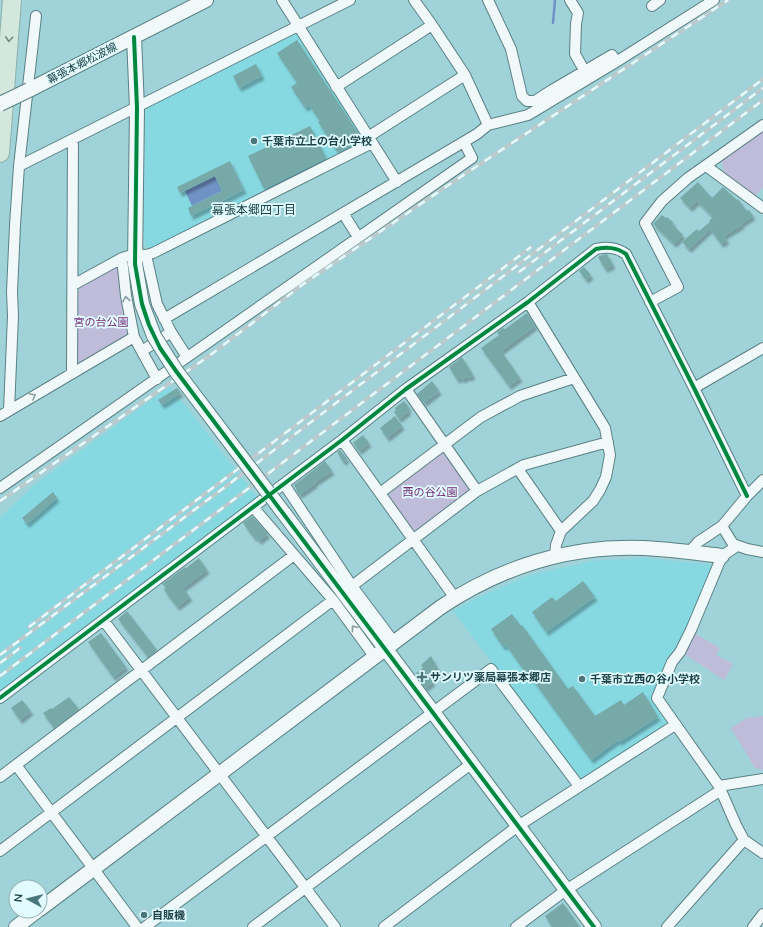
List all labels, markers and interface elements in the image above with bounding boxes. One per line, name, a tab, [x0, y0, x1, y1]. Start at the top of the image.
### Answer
one-way arrow	[4, 36, 13, 42]
street label: 幕張本郷松波線	[45, 39, 119, 87]
place label: 千葉市立上の台小学校	[262, 134, 372, 148]
marker: 千葉市立上の台小学校	[249, 136, 259, 146]
district label: 幕張本郷四丁目	[212, 202, 296, 217]
one-way arrow	[122, 296, 131, 302]
park label: 宮の台公園	[74, 315, 129, 329]
one-way arrow	[29, 393, 36, 401]
park label: 西の谷公園	[403, 485, 458, 499]
one-way arrow	[351, 626, 358, 633]
place label: サンリツ薬局幕張本郷店	[430, 670, 551, 684]
marker: サンリツ薬局幕張本郷店	[417, 672, 427, 682]
place label: 千葉市立西の谷小学校	[590, 672, 700, 686]
marker: 千葉市立西の谷小学校	[577, 674, 587, 684]
north arrow	[8, 879, 48, 919]
text: N	[11, 893, 26, 903]
place label: 自販機	[152, 908, 185, 922]
marker: 自販機	[139, 910, 149, 920]

